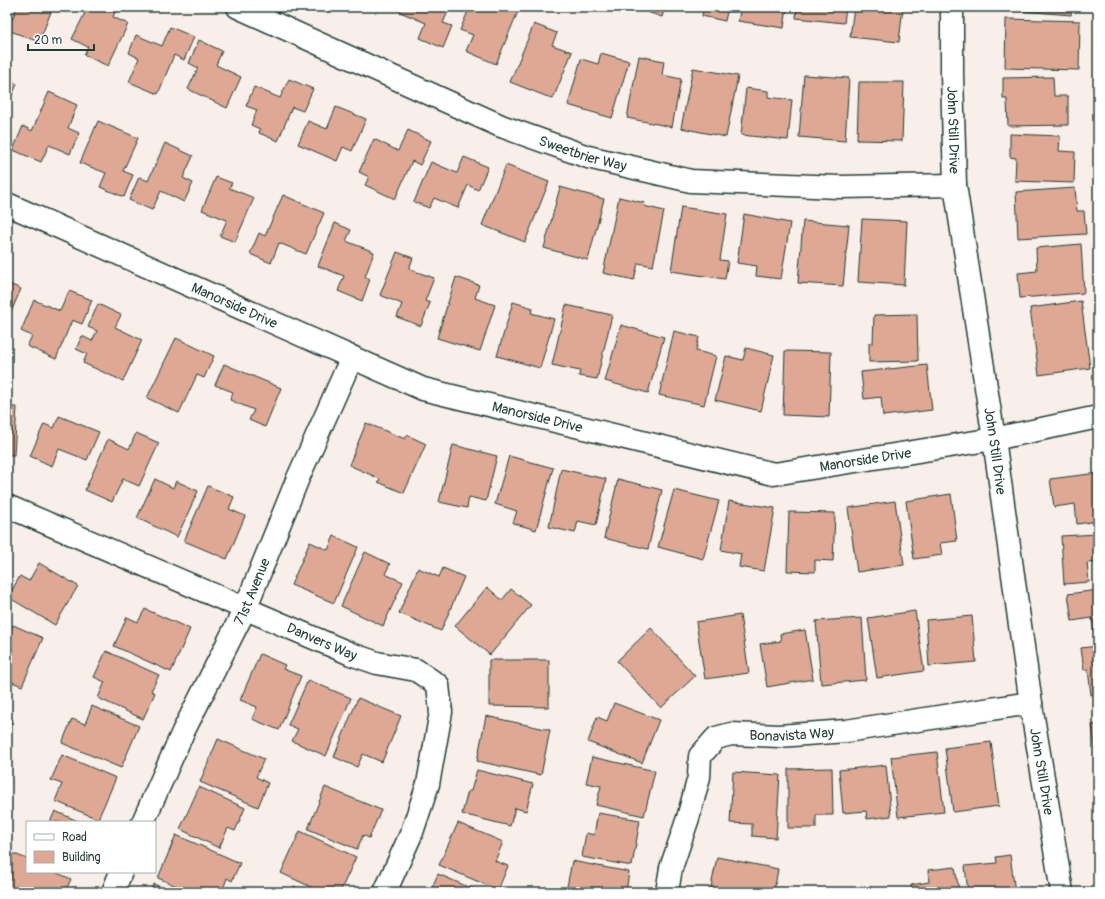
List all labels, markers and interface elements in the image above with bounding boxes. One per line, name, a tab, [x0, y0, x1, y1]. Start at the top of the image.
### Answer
scale bar	[28, 26, 94, 52]
text: 20 m	[34, 33, 63, 48]
street label: John Still Drive	[943, 86, 963, 174]
street label: Sweetbrier Way	[536, 132, 628, 175]
street label: Manorside Drive	[189, 279, 280, 332]
street label: Manorside Drive	[490, 398, 584, 436]
street label: John Still Drive	[980, 406, 1010, 496]
street label: Manorside Drive	[818, 444, 913, 476]
street label: 71st Avenue	[230, 556, 274, 628]
street label: Danvers Way	[284, 619, 359, 664]
street label: Bonavista Way	[749, 724, 835, 745]
street label: John Still Drive	[1026, 727, 1057, 816]
legend	[26, 821, 156, 873]
text: Road	[62, 830, 87, 845]
text: Building	[62, 850, 101, 865]

